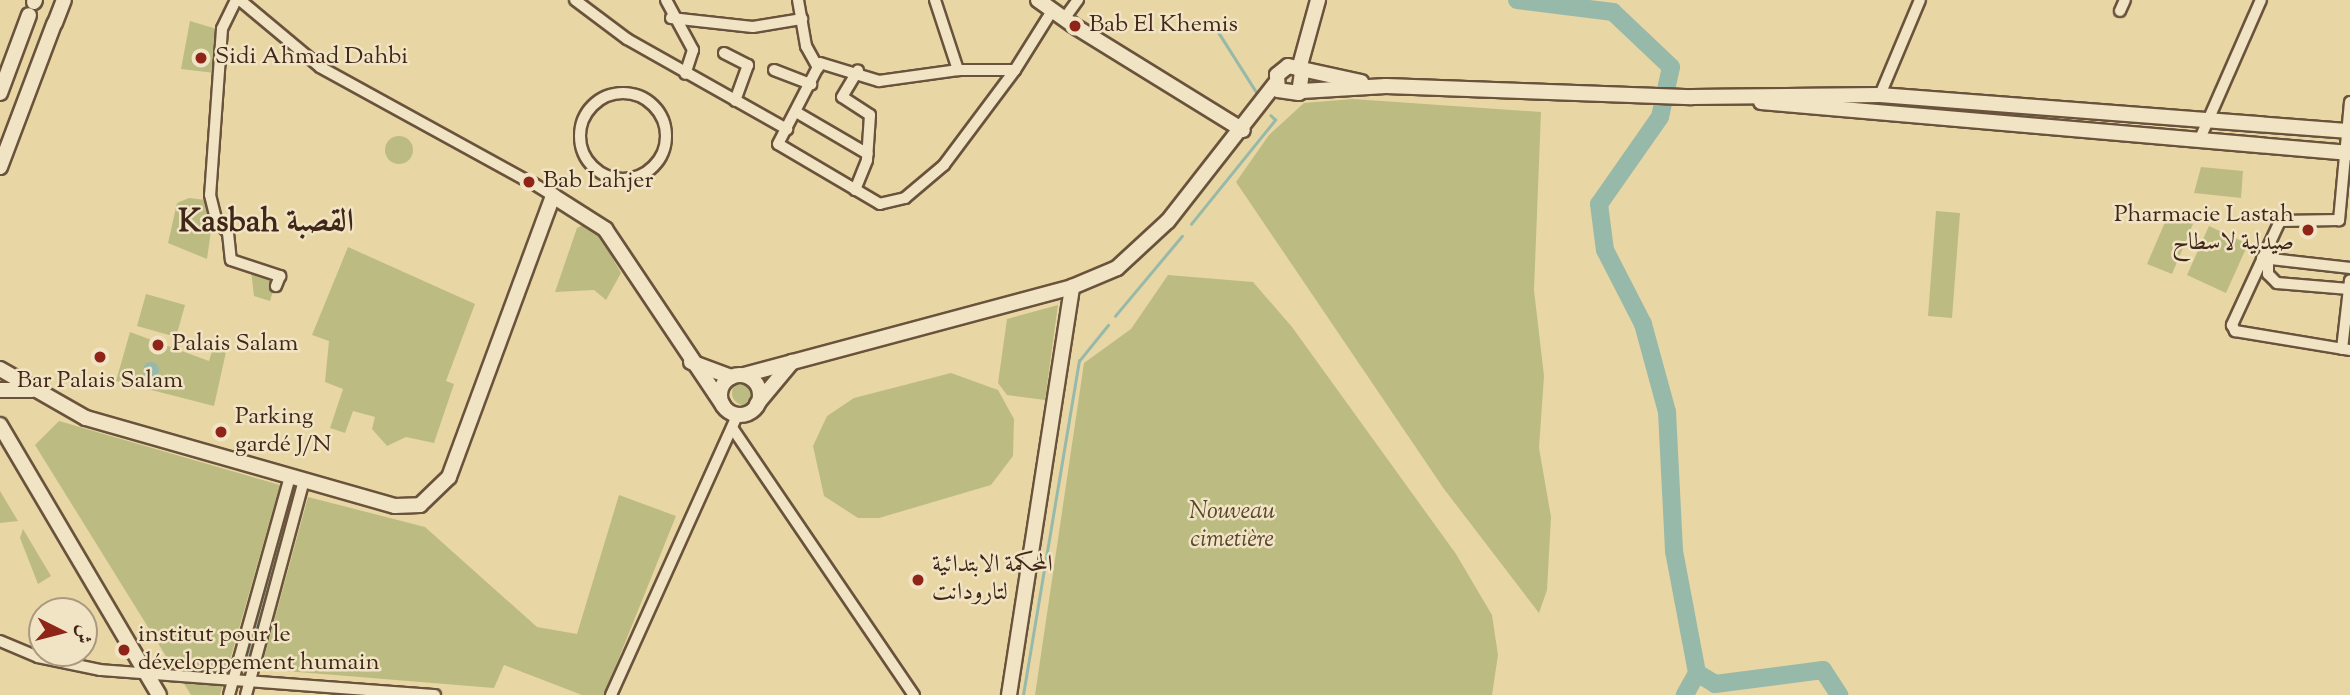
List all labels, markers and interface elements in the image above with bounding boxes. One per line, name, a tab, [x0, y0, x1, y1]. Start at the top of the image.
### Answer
place label: Bab El Khemis	[1089, 12, 1238, 40]
marker: Bab El Khemis	[1067, 18, 1083, 34]
place label: Sidi Ahmad Dahbi	[215, 44, 408, 72]
marker: Sidi Ahmad Dahbi	[193, 50, 209, 66]
place label: Bab Lahjer	[543, 168, 653, 196]
marker: Bab Lahjer	[521, 174, 537, 190]
place label: Pharmacie Lastah صيدلية لاسطاح	[2114, 202, 2294, 258]
district label: Kasbah القصبة	[178, 204, 354, 242]
marker: Pharmacie Lastah صيدلية لاسطاح	[2300, 222, 2316, 238]
place label: Palais Salam	[172, 331, 298, 359]
marker: Palais Salam	[150, 337, 166, 353]
marker: Bar Palais Salam	[92, 349, 108, 365]
place label: Bar Palais Salam	[17, 368, 183, 396]
place label: Parking gardé J/N	[235, 404, 331, 460]
marker: Parking gardé J/N	[213, 424, 229, 440]
park label: Nouveau cimetière	[1189, 499, 1275, 555]
place label: المحكمة الابتدائية لتارودانت	[932, 552, 1053, 608]
marker: المحكمة الابتدائية لتارودانت	[910, 572, 926, 588]
north arrow	[28, 597, 98, 667]
place label: institut pour le développement humain	[138, 622, 380, 678]
text: ش	[68, 623, 97, 645]
marker: institut pour le développement humain	[116, 642, 132, 658]

